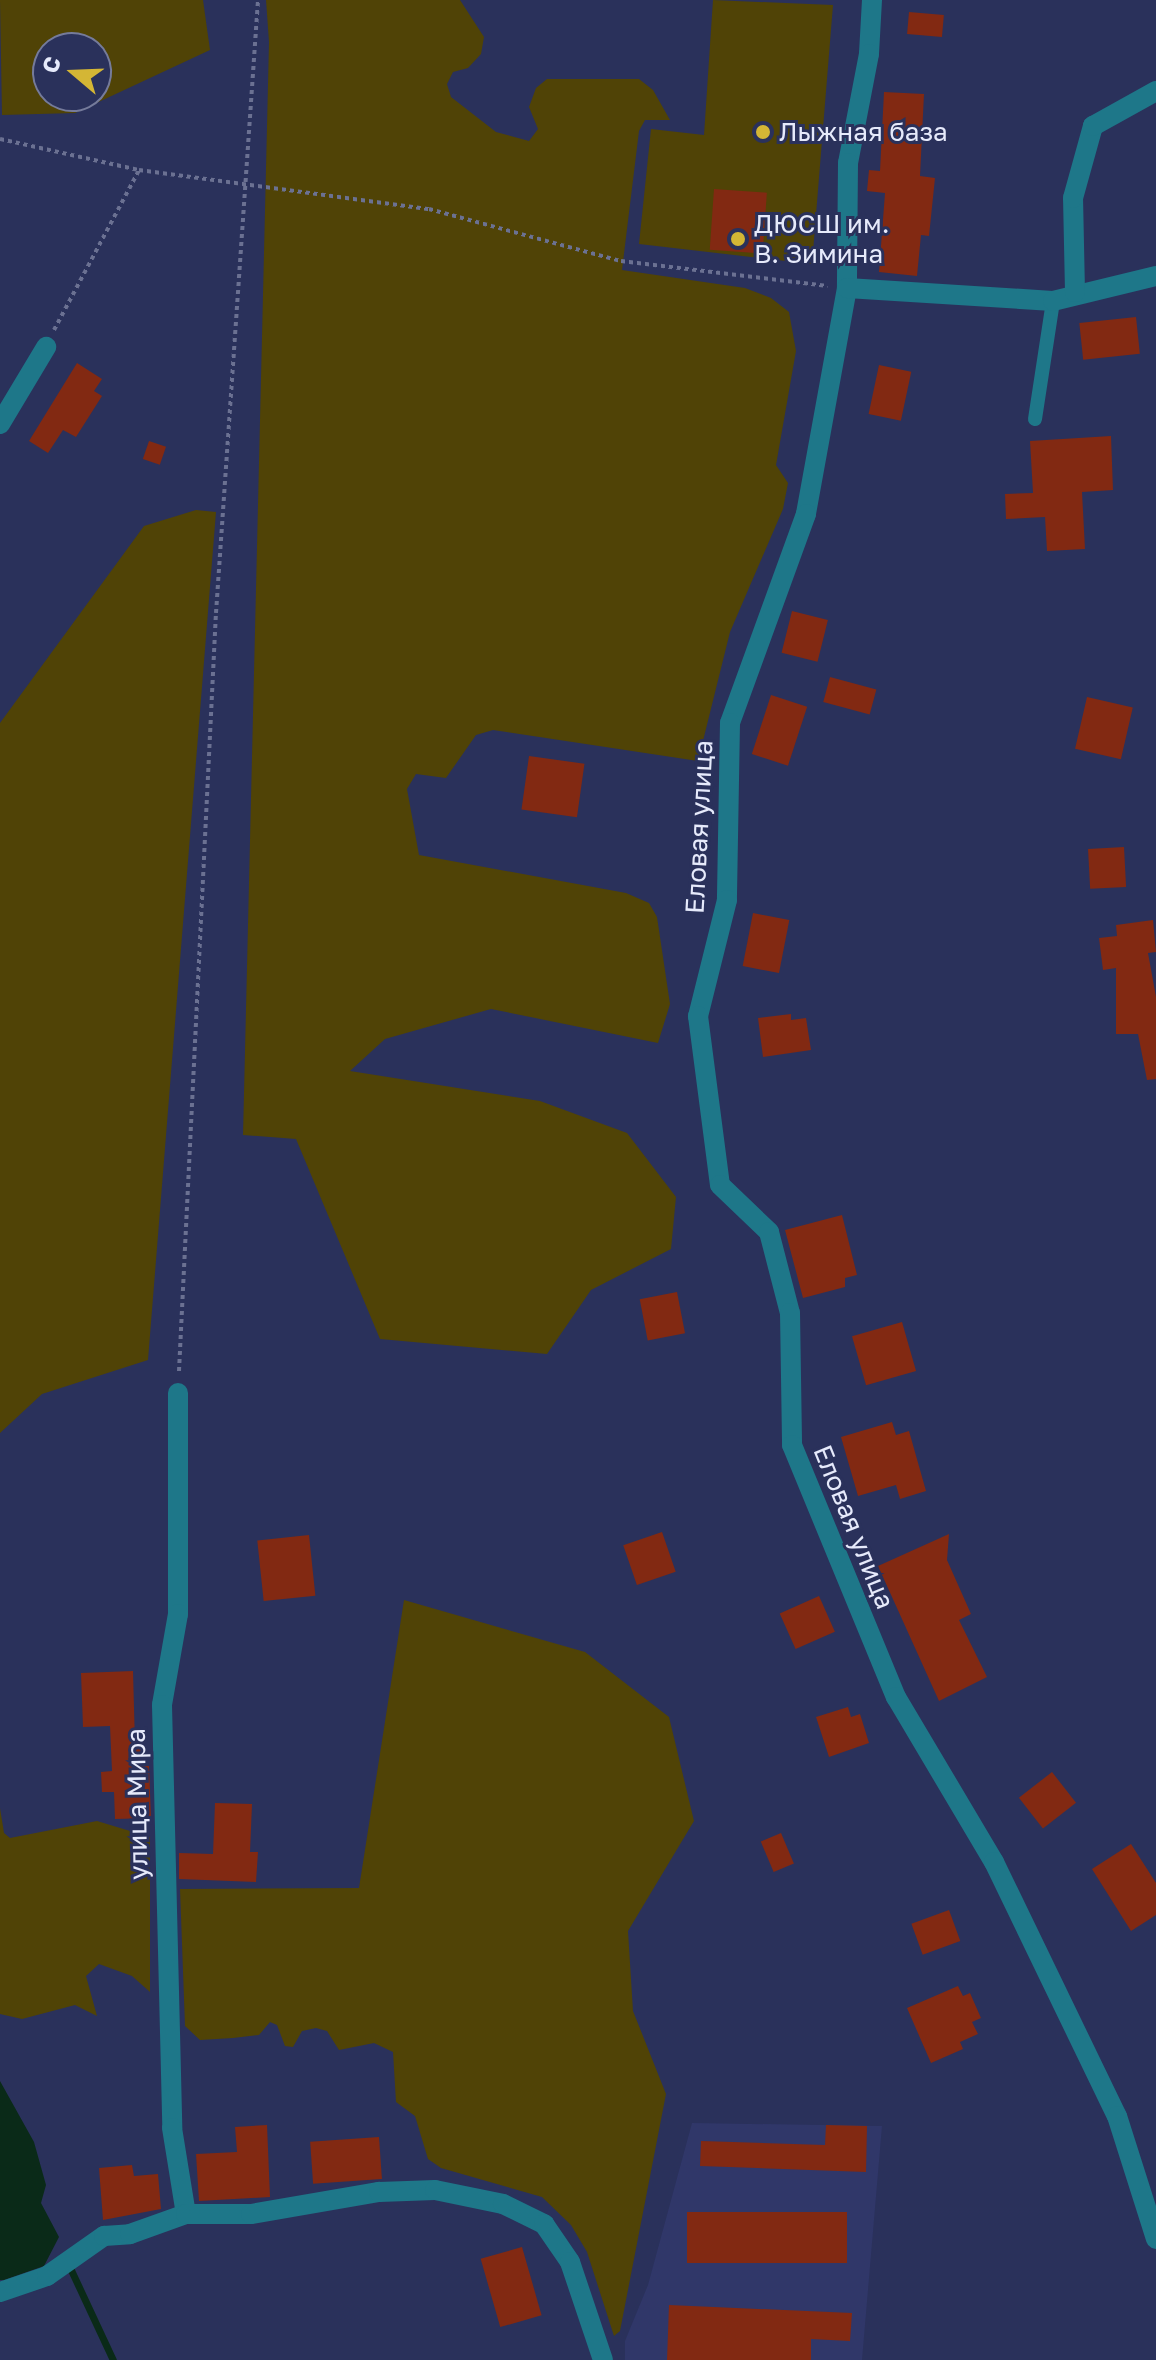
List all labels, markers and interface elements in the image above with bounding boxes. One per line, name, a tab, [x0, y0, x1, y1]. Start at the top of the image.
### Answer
north arrow	[32, 32, 112, 112]
text: С	[35, 53, 66, 76]
place label: Лыжная база	[779, 116, 948, 148]
marker: Лыжная база	[754, 123, 772, 141]
place label: ДЮСШ им. В. Зимина	[754, 208, 889, 270]
marker: ДЮСШ им. В. Зимина	[729, 230, 747, 248]
street label: Еловая улица	[679, 739, 719, 915]
street label: Еловая улица	[807, 1441, 901, 1613]
street label: улица Мира	[120, 1728, 154, 1880]

